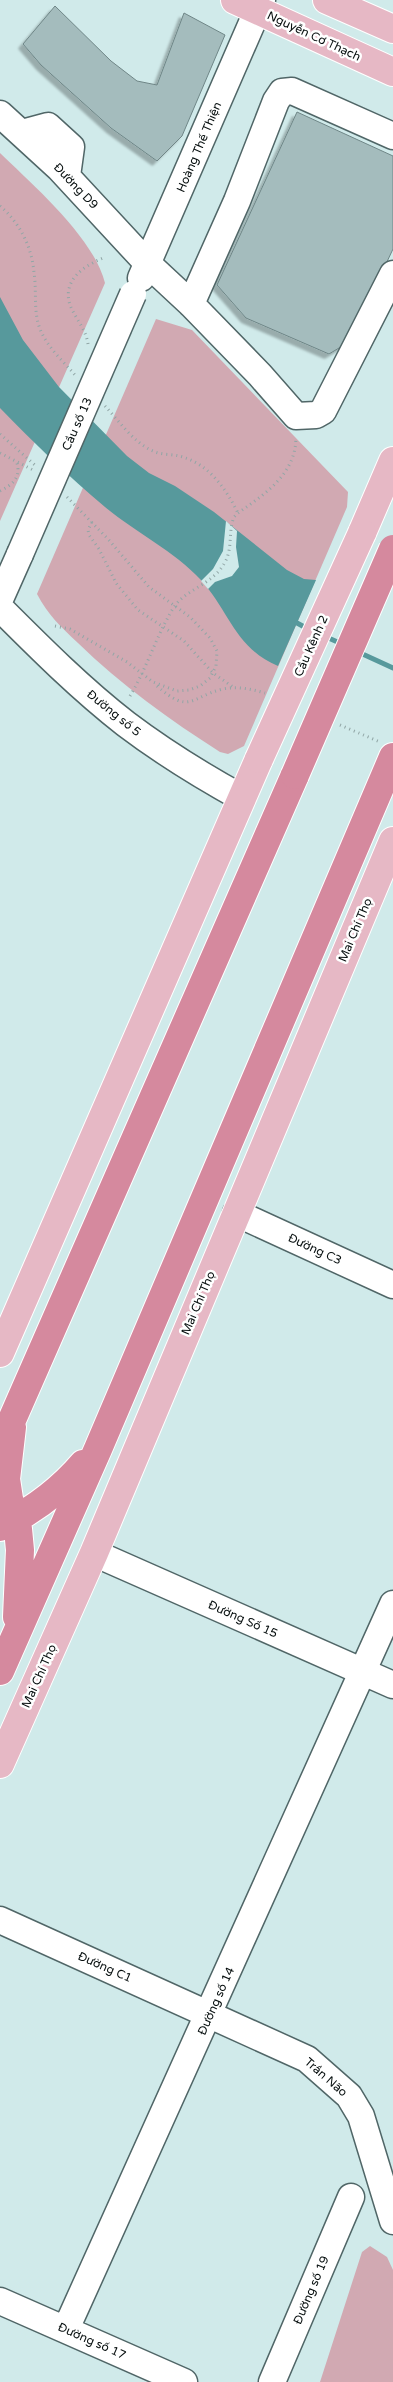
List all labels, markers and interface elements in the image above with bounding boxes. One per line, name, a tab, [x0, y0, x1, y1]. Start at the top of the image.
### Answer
street label: Nguyễn Cơ Thạch	[265, 8, 363, 64]
street label: Hoàng Thế Thiện	[174, 100, 224, 194]
street label: Đường D9	[51, 160, 101, 212]
street label: Cầu số 13	[59, 395, 95, 453]
street label: Cầu Kênh 2	[291, 613, 331, 679]
street label: Đường số 5	[84, 687, 144, 739]
street label: Mai Chí Thọ	[335, 896, 375, 964]
street label: Đường C3	[286, 1230, 344, 1268]
street label: Mai Chí Thọ	[178, 1269, 218, 1337]
street label: Đường Số 15	[206, 1597, 280, 1641]
street label: Mai Chí Thọ	[19, 1642, 59, 1710]
street label: Đường C1	[76, 1949, 134, 1985]
street label: Đường số 14	[195, 1964, 237, 2037]
street label: Trần Não	[302, 2055, 350, 2099]
street label: Đường số 19	[290, 2254, 332, 2326]
street label: Đường số 17	[56, 2320, 128, 2362]

